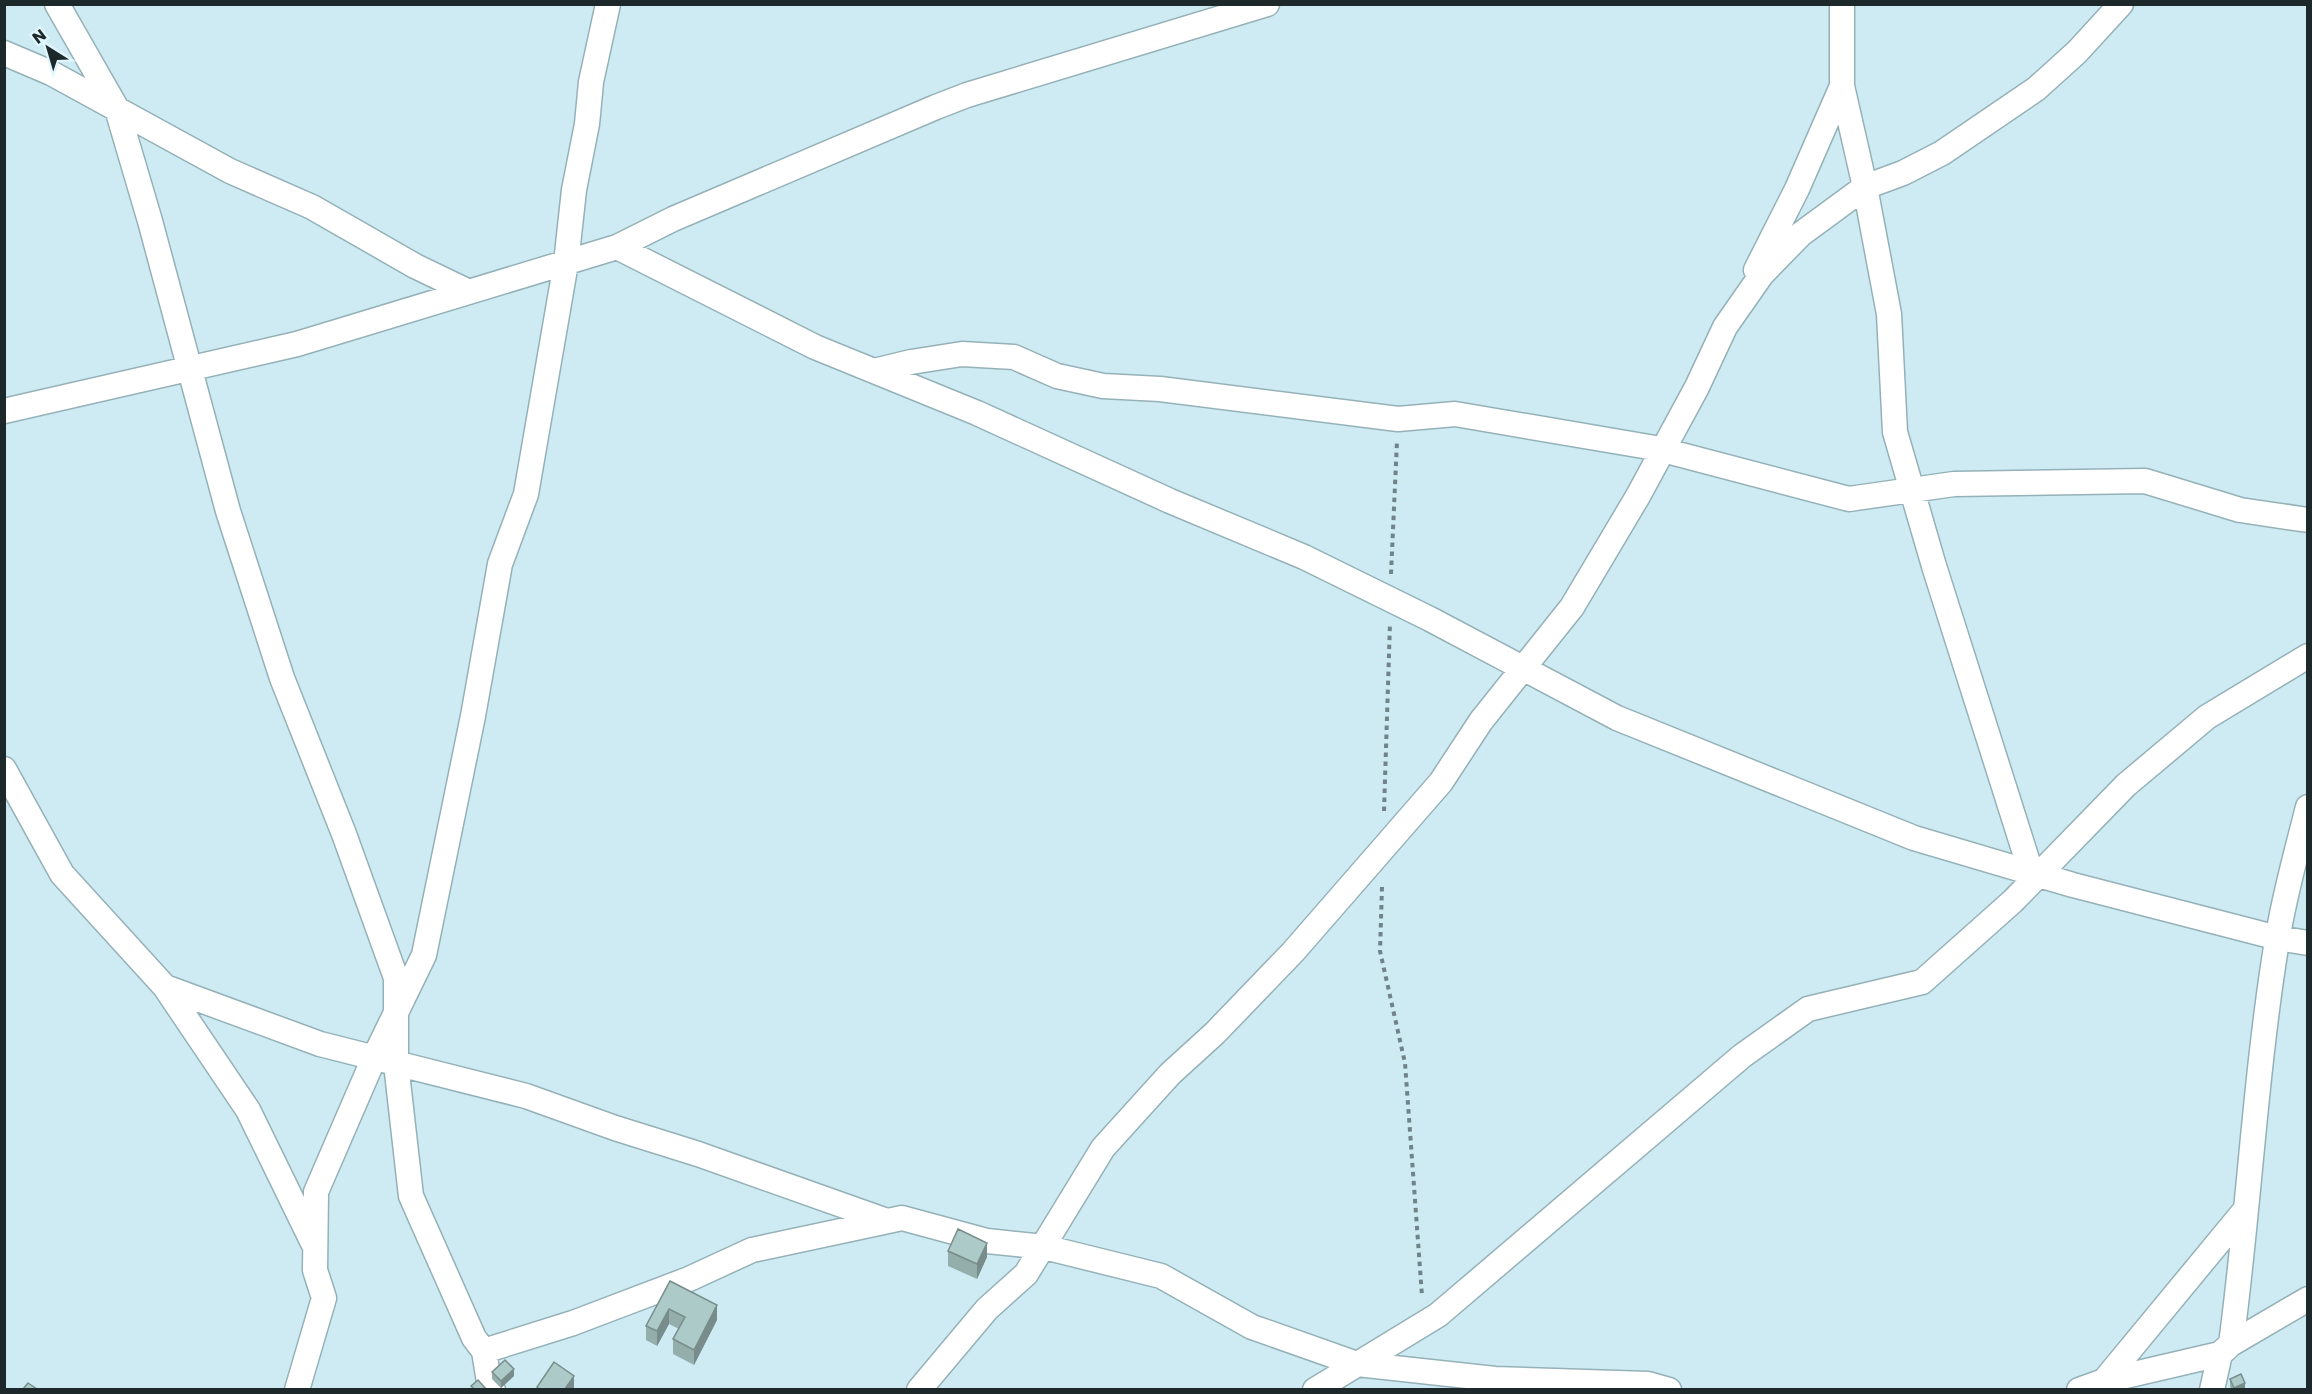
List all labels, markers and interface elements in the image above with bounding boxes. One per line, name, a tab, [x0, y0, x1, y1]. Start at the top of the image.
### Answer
north arrow	[18, 18, 78, 78]
text: N	[28, 24, 51, 49]

